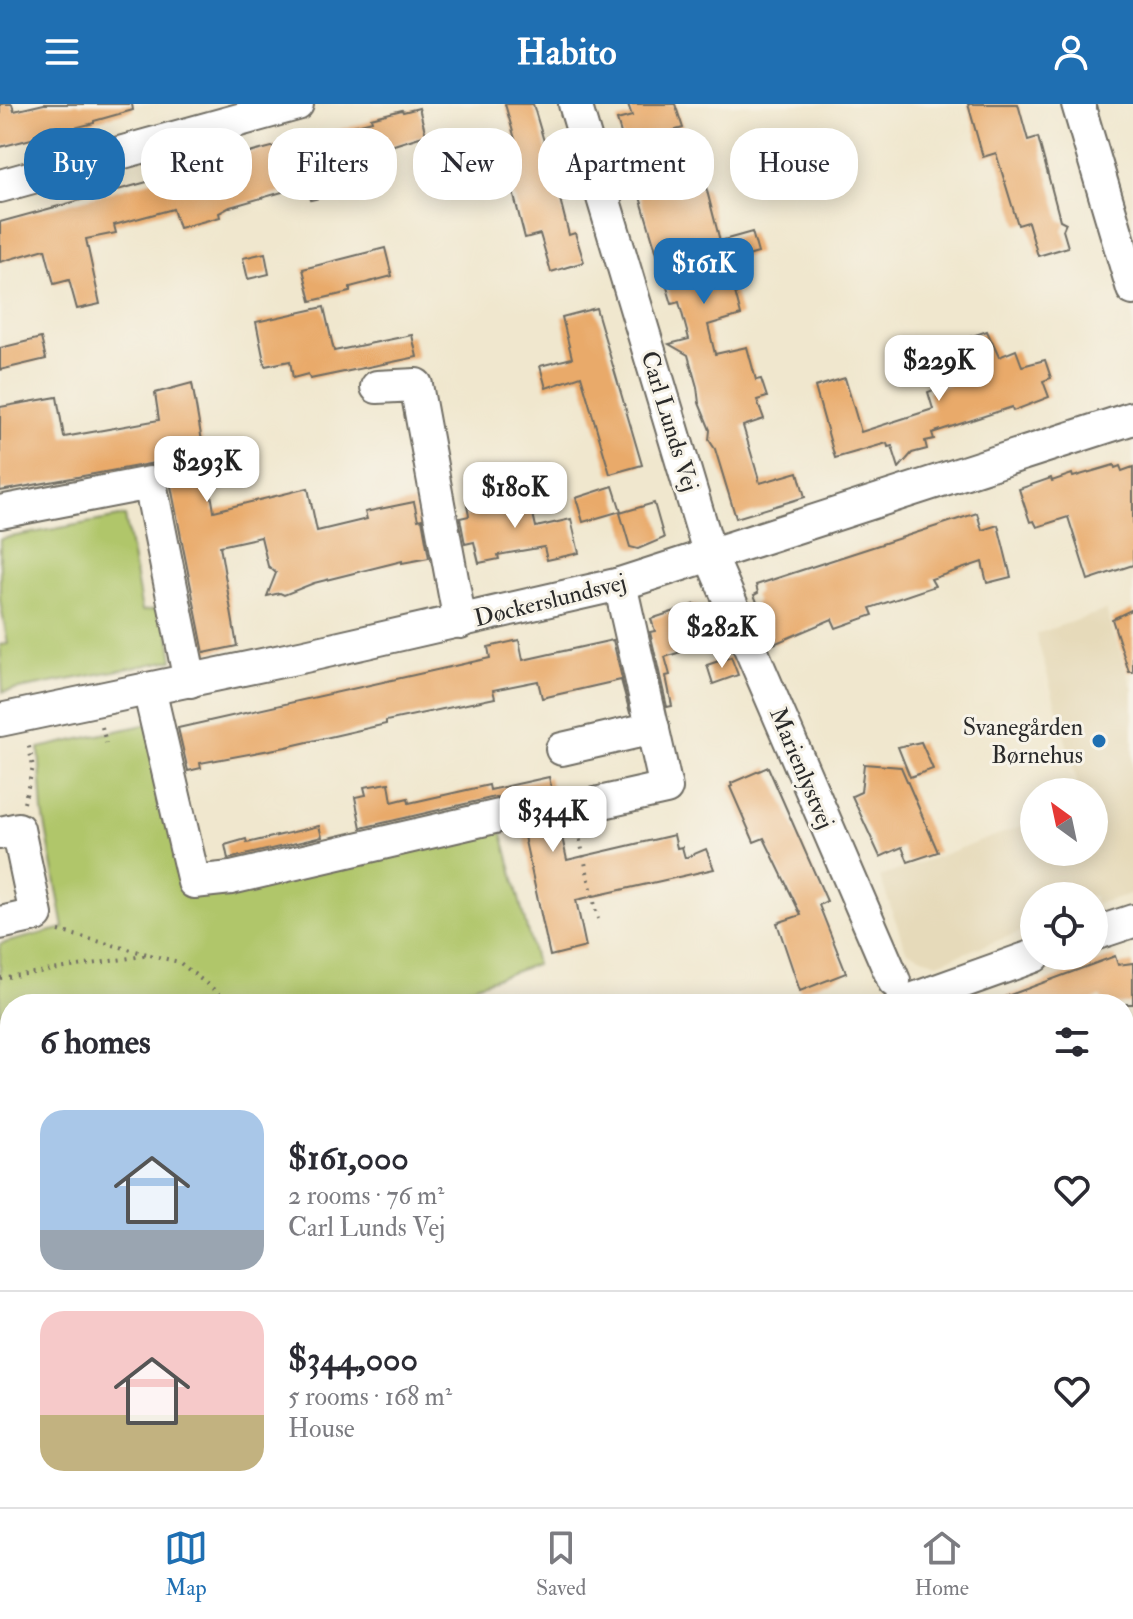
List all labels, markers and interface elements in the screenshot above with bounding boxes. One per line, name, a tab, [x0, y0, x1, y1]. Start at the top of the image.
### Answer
icon: menu	[40, 30, 84, 74]
text: Habito	[516, 30, 617, 75]
icon: person	[1049, 30, 1093, 74]
chip: Buy	[24, 128, 125, 200]
chip: Rent	[141, 128, 252, 200]
chip: Filters	[268, 128, 397, 200]
chip: New	[413, 128, 522, 200]
chip: Apartment	[538, 128, 714, 200]
chip: House	[730, 128, 858, 200]
pin: $161K	[648, 238, 760, 306]
text: $161K	[672, 248, 736, 280]
pin: $229K	[883, 335, 995, 403]
text: $229K	[903, 345, 975, 377]
street label: Carl Lunds Vej	[633, 347, 706, 495]
pin: $293K	[151, 436, 263, 504]
text: $293K	[172, 446, 242, 478]
pin: $180K	[459, 462, 571, 530]
text: $180K	[481, 472, 549, 504]
street label: Døckerslundsvej	[471, 567, 629, 634]
pin: $282K	[666, 602, 778, 670]
text: $282K	[686, 612, 758, 644]
street label: Marienlystvej	[762, 703, 841, 834]
place label: Svanegården Børnehus	[963, 712, 1083, 771]
marker: Svanegården Børnehus	[1090, 732, 1108, 750]
north arrow	[1020, 778, 1108, 866]
map controls	[1020, 778, 1108, 970]
pin: $344K	[497, 786, 609, 854]
text: $344K	[518, 796, 588, 828]
button: locate	[1020, 882, 1108, 970]
icon: filters	[1050, 1020, 1094, 1064]
text: 6 homes	[40, 1021, 151, 1064]
text: $161,000	[288, 1137, 409, 1180]
icon: home	[104, 1142, 200, 1238]
icon: heart	[1050, 1168, 1094, 1212]
text: 2 rooms · 76 m²	[288, 1180, 444, 1212]
text: Carl Lunds Vej	[288, 1212, 445, 1244]
text: $344,000	[288, 1338, 418, 1381]
icon: home	[104, 1343, 200, 1439]
icon: heart	[1050, 1369, 1094, 1413]
text: 5 rooms · 168 m²	[288, 1381, 452, 1413]
text: House	[288, 1413, 355, 1445]
tab: Map	[164, 1526, 208, 1602]
tab: Saved	[536, 1526, 586, 1602]
tab: Home	[914, 1526, 969, 1602]

